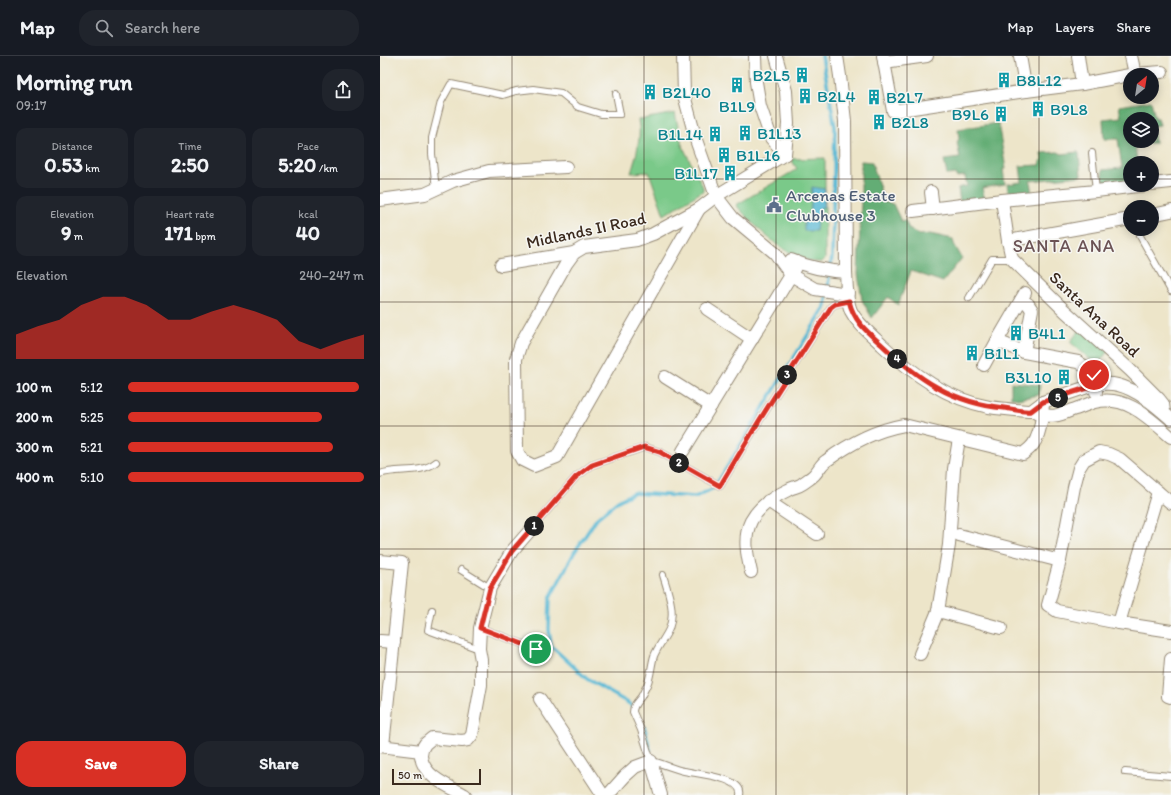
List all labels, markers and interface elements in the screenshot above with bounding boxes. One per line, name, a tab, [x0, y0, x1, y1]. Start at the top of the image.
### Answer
search box	[79, 10, 359, 46]
text: Map	[20, 16, 55, 39]
icon: search	[93, 17, 115, 39]
text: Search here	[125, 19, 200, 37]
text: Map	[1008, 19, 1033, 36]
text: Layers	[1055, 19, 1094, 36]
text: Share	[1116, 19, 1151, 36]
place label: B2L5	[753, 65, 790, 85]
building icon: B2L5	[793, 66, 811, 84]
north arrow	[1123, 68, 1159, 104]
map controls	[1123, 68, 1159, 236]
text: Morning run	[16, 69, 132, 96]
button: share	[322, 69, 364, 111]
place label: B8L12	[1016, 70, 1062, 90]
building icon: B8L12	[995, 71, 1013, 89]
building icon: B1L9	[728, 76, 746, 94]
place label: B2L40	[662, 82, 711, 102]
building icon: B2L40	[641, 83, 659, 101]
place label: B2L4	[817, 86, 856, 106]
building icon: B2L4	[796, 87, 814, 105]
place label: B2L7	[886, 87, 924, 107]
building icon: B2L7	[865, 88, 883, 106]
place label: B1L9	[719, 96, 755, 116]
text: 09:17	[16, 98, 46, 113]
place label: B9L8	[1050, 99, 1088, 119]
building icon: B9L8	[1029, 100, 1047, 118]
place label: B9L6	[952, 104, 989, 124]
building icon: B9L6	[992, 105, 1010, 123]
place label: B2L8	[891, 112, 929, 132]
button: layers	[1123, 112, 1159, 148]
building icon: B2L8	[870, 113, 888, 131]
place label: B1L13	[757, 123, 802, 143]
place label: B1L14	[657, 124, 703, 144]
building icon: B1L13	[736, 124, 754, 142]
building icon: B1L14	[706, 125, 724, 143]
text: Distance	[51, 140, 93, 153]
text: Time	[178, 140, 202, 153]
text: Pace	[297, 140, 319, 153]
place label: B1L16	[736, 145, 780, 165]
building icon: B1L16	[715, 146, 733, 164]
text: 0.53	[44, 153, 83, 177]
text: 2:50	[171, 153, 209, 177]
text: 5:20	[278, 153, 316, 177]
button: +	[1123, 156, 1159, 192]
text: km	[83, 162, 100, 175]
text: /km	[316, 162, 338, 175]
place label: B1L17	[674, 163, 719, 183]
building icon: B1L17	[721, 164, 739, 182]
place label: Arcenas Estate Clubhouse 3	[786, 185, 896, 225]
public building icon: Arcenas Estate Clubhouse 3	[765, 196, 783, 214]
button: −	[1123, 200, 1159, 236]
street label: Midlands II Road	[524, 207, 648, 252]
text: Elevation	[50, 208, 94, 221]
text: Heart rate	[166, 208, 214, 221]
text: kcal	[298, 208, 318, 221]
text: 9	[61, 221, 71, 245]
text: 171	[164, 221, 193, 245]
text: 40	[296, 221, 320, 245]
text: m	[71, 230, 83, 243]
text: bpm	[193, 230, 216, 243]
district label: SANTA ANA	[1013, 235, 1115, 257]
street label: Santa Ana Road	[1046, 267, 1145, 361]
text: Elevation	[16, 268, 68, 283]
text: 240–247 m	[299, 268, 364, 283]
place label: B4L1	[1028, 323, 1066, 343]
building icon: B4L1	[1007, 324, 1025, 342]
place label: B1L1	[984, 343, 1019, 363]
building icon: B1L1	[963, 344, 981, 362]
pin: 4	[887, 349, 907, 369]
text: 4	[894, 352, 900, 365]
pin	[1077, 358, 1111, 392]
icon: check	[1083, 364, 1105, 386]
pin: 3	[777, 365, 797, 385]
place label: B3L10	[1005, 367, 1052, 387]
text: 3	[784, 368, 790, 381]
building icon: B3L10	[1055, 368, 1073, 386]
text: 100 m	[16, 380, 52, 395]
text: 5:12	[80, 380, 103, 395]
pin: 5	[1048, 388, 1068, 408]
text: 5	[1055, 391, 1061, 404]
text: 200 m	[16, 410, 53, 425]
text: 5:25	[80, 410, 104, 425]
text: 300 m	[16, 440, 53, 455]
text: 5:21	[80, 440, 103, 455]
pin: 2	[669, 453, 689, 473]
text: 2	[676, 456, 682, 469]
text: 400 m	[16, 470, 54, 485]
text: 5:10	[80, 470, 104, 485]
pin: 1	[524, 516, 544, 536]
text: 1	[531, 519, 537, 532]
pin	[519, 632, 553, 666]
icon: arrive	[525, 638, 547, 660]
button: Save	[16, 741, 186, 787]
button: Share	[194, 741, 364, 787]
scale bar	[392, 767, 481, 786]
text: 50 m	[398, 769, 422, 782]

